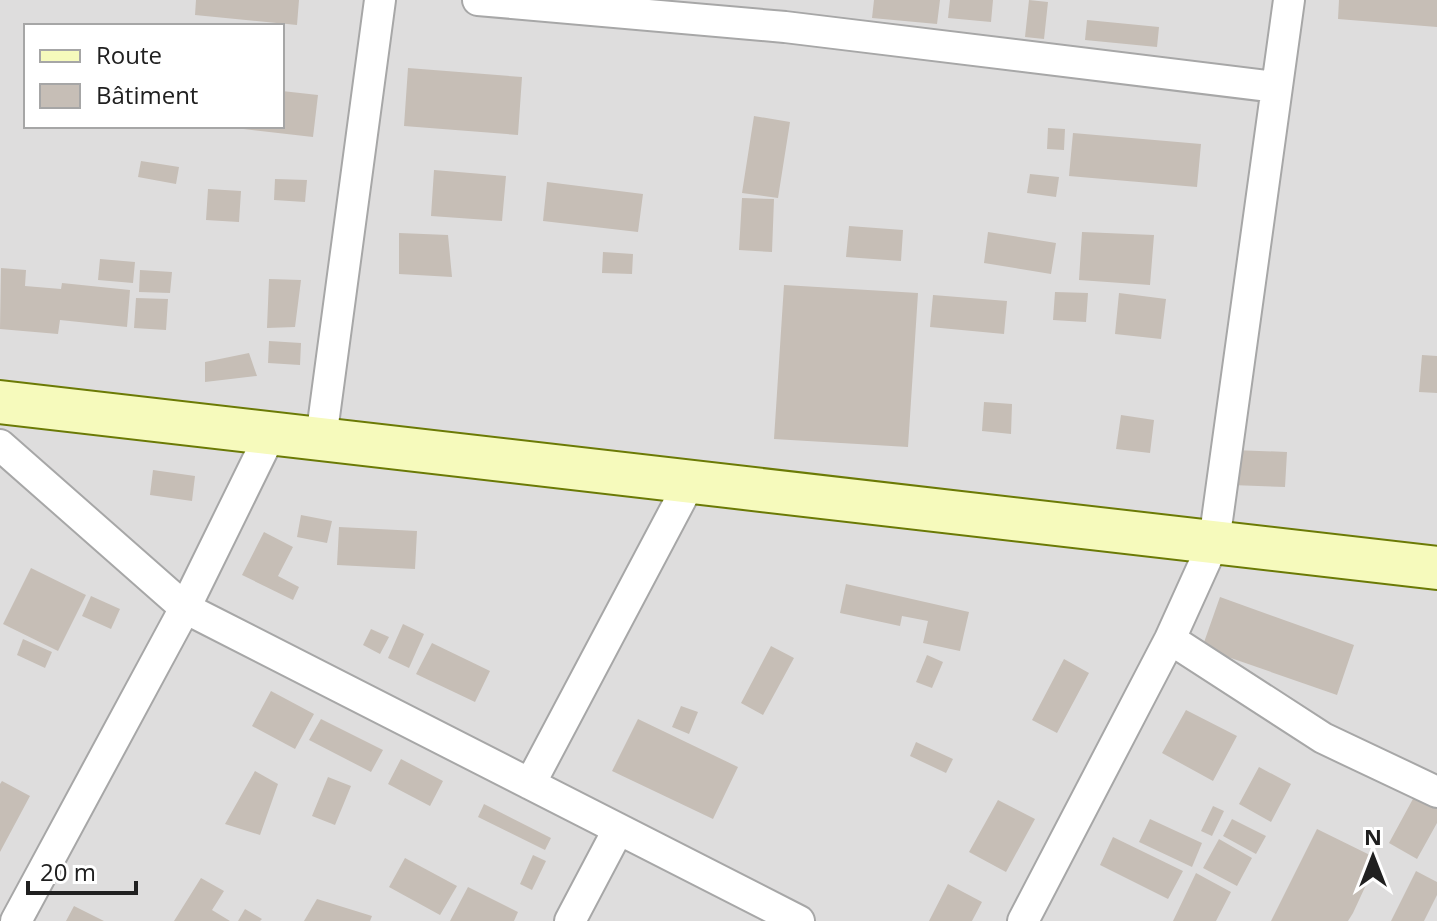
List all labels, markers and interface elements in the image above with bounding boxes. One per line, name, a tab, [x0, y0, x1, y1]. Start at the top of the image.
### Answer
legend	[24, 24, 284, 128]
text: Route	[96, 38, 162, 71]
text: Bâtiment	[96, 78, 198, 111]
north arrow	[1333, 817, 1413, 897]
text: N	[1364, 821, 1382, 851]
scale bar	[28, 845, 136, 895]
text: 20 m	[40, 855, 96, 888]

